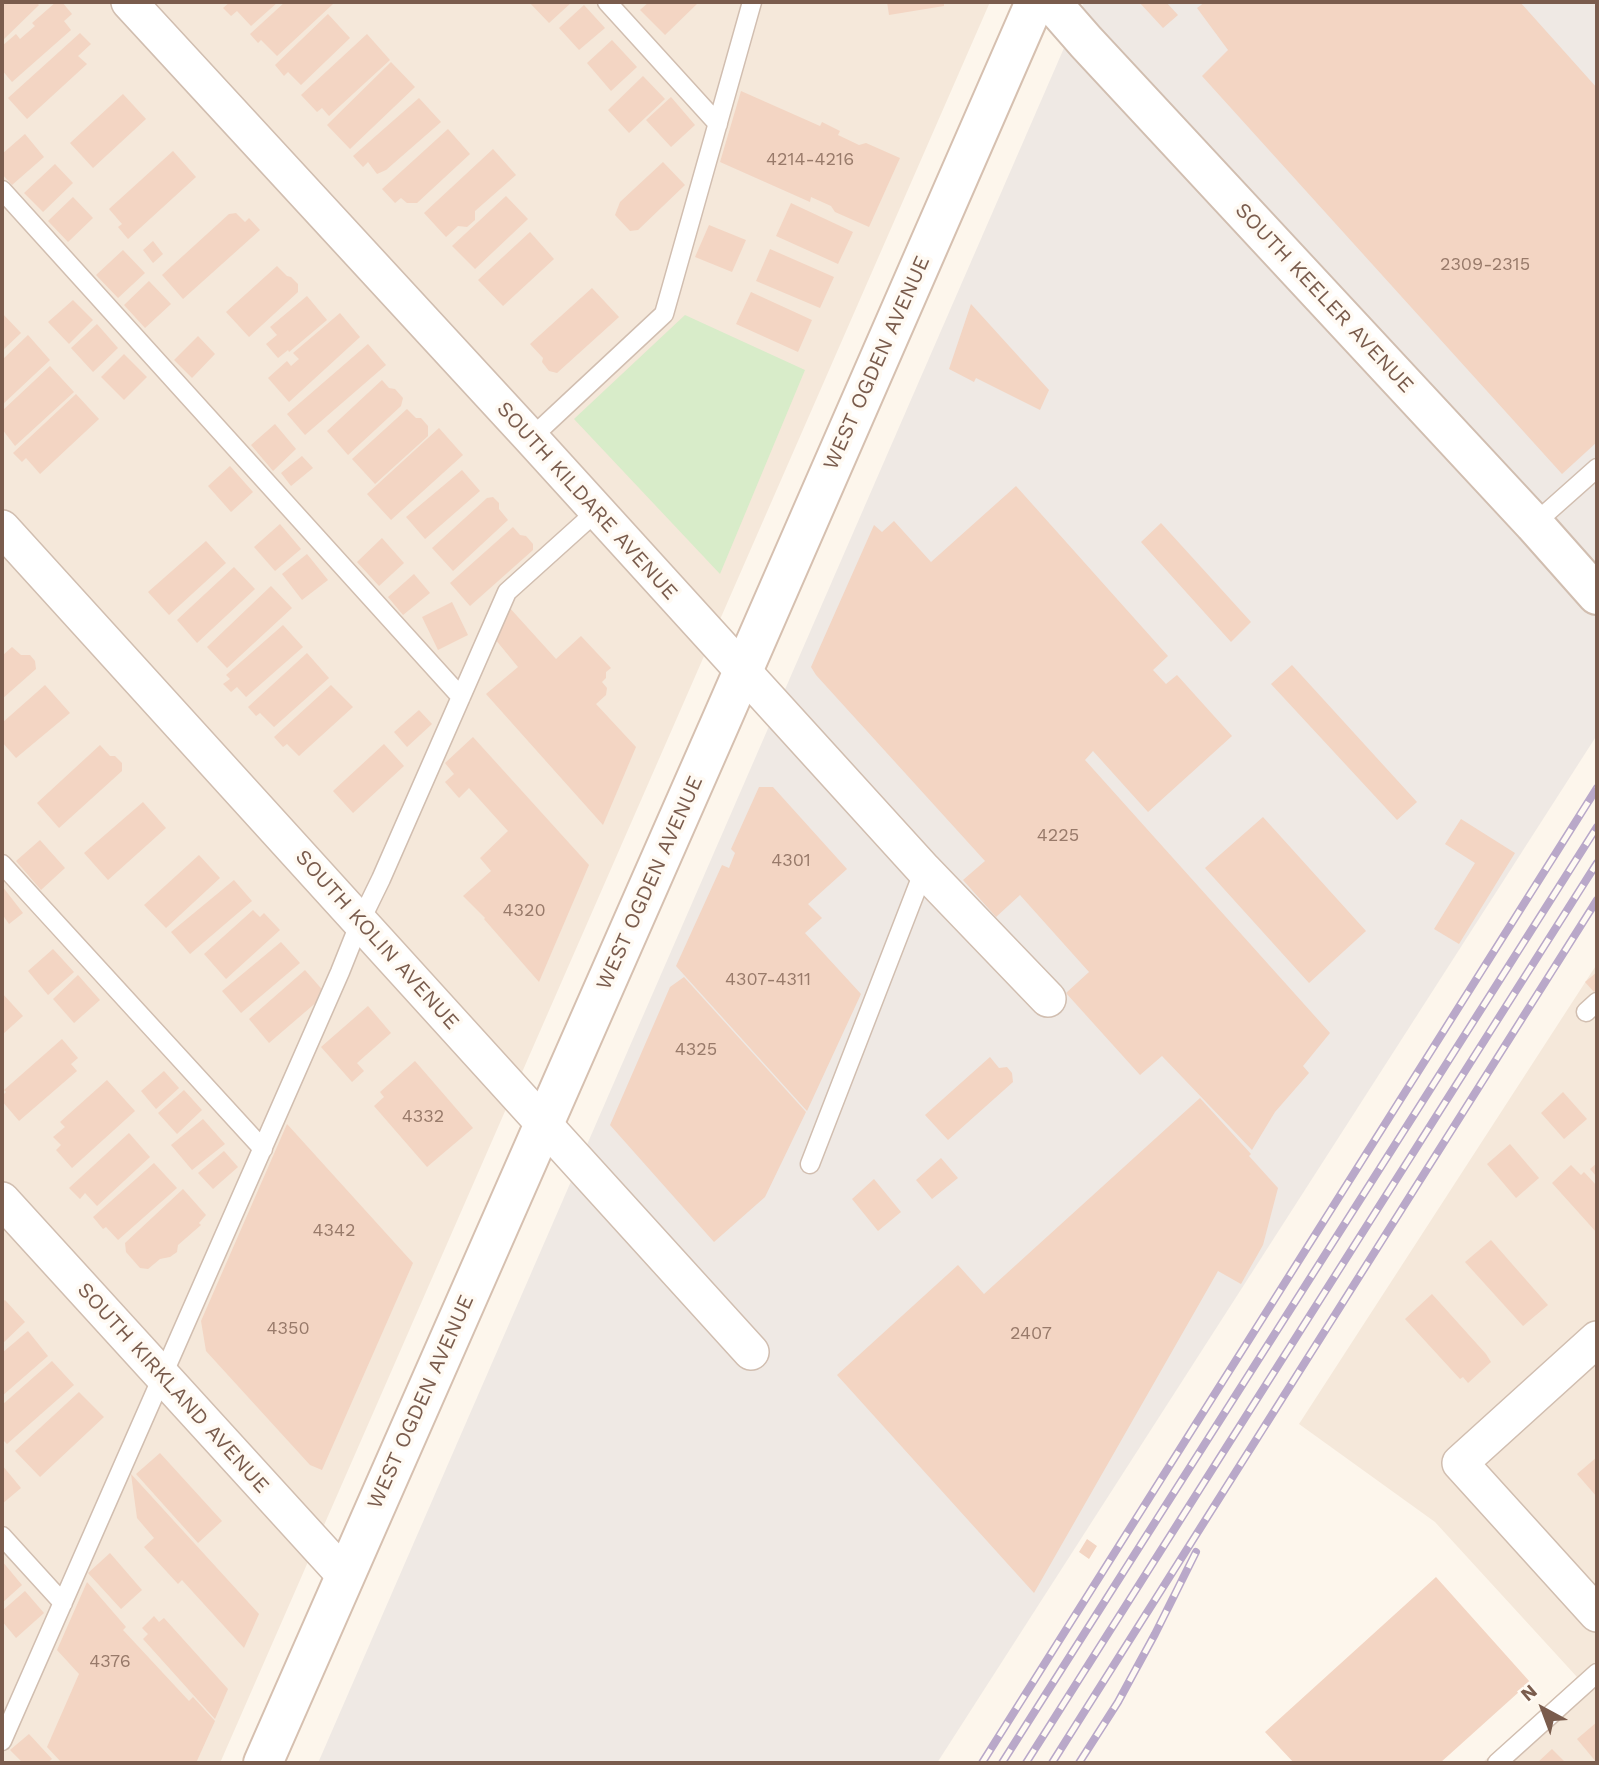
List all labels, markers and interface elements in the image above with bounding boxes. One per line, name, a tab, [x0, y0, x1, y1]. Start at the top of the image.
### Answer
house number: 4214-4216	[766, 149, 854, 171]
street label: SOUTH KEELER AVENUE	[1229, 198, 1419, 398]
street label: WEST OGDEN AVENUE	[818, 252, 936, 474]
house number: 2309-2315	[1440, 254, 1530, 276]
street label: SOUTH KILDARE AVENUE	[491, 397, 683, 605]
street label: WEST OGDEN AVENUE	[591, 772, 709, 994]
house number: 4225	[1037, 825, 1079, 847]
street label: SOUTH KOLIN AVENUE	[290, 845, 464, 1035]
house number: 4301	[771, 850, 811, 872]
house number: 4320	[502, 900, 546, 922]
house number: 4307-4311	[725, 969, 811, 991]
house number: 4325	[675, 1039, 717, 1061]
house number: 4332	[402, 1106, 444, 1128]
house number: 4342	[313, 1220, 355, 1242]
street label: SOUTH KIRKLAND AVENUE	[72, 1278, 274, 1498]
street label: WEST OGDEN AVENUE	[362, 1291, 480, 1513]
house number: 4350	[266, 1318, 310, 1340]
house number: 2407	[1010, 1323, 1052, 1345]
house number: 4376	[89, 1651, 131, 1673]
north arrow	[1508, 1674, 1578, 1744]
text: N	[1516, 1679, 1542, 1706]

